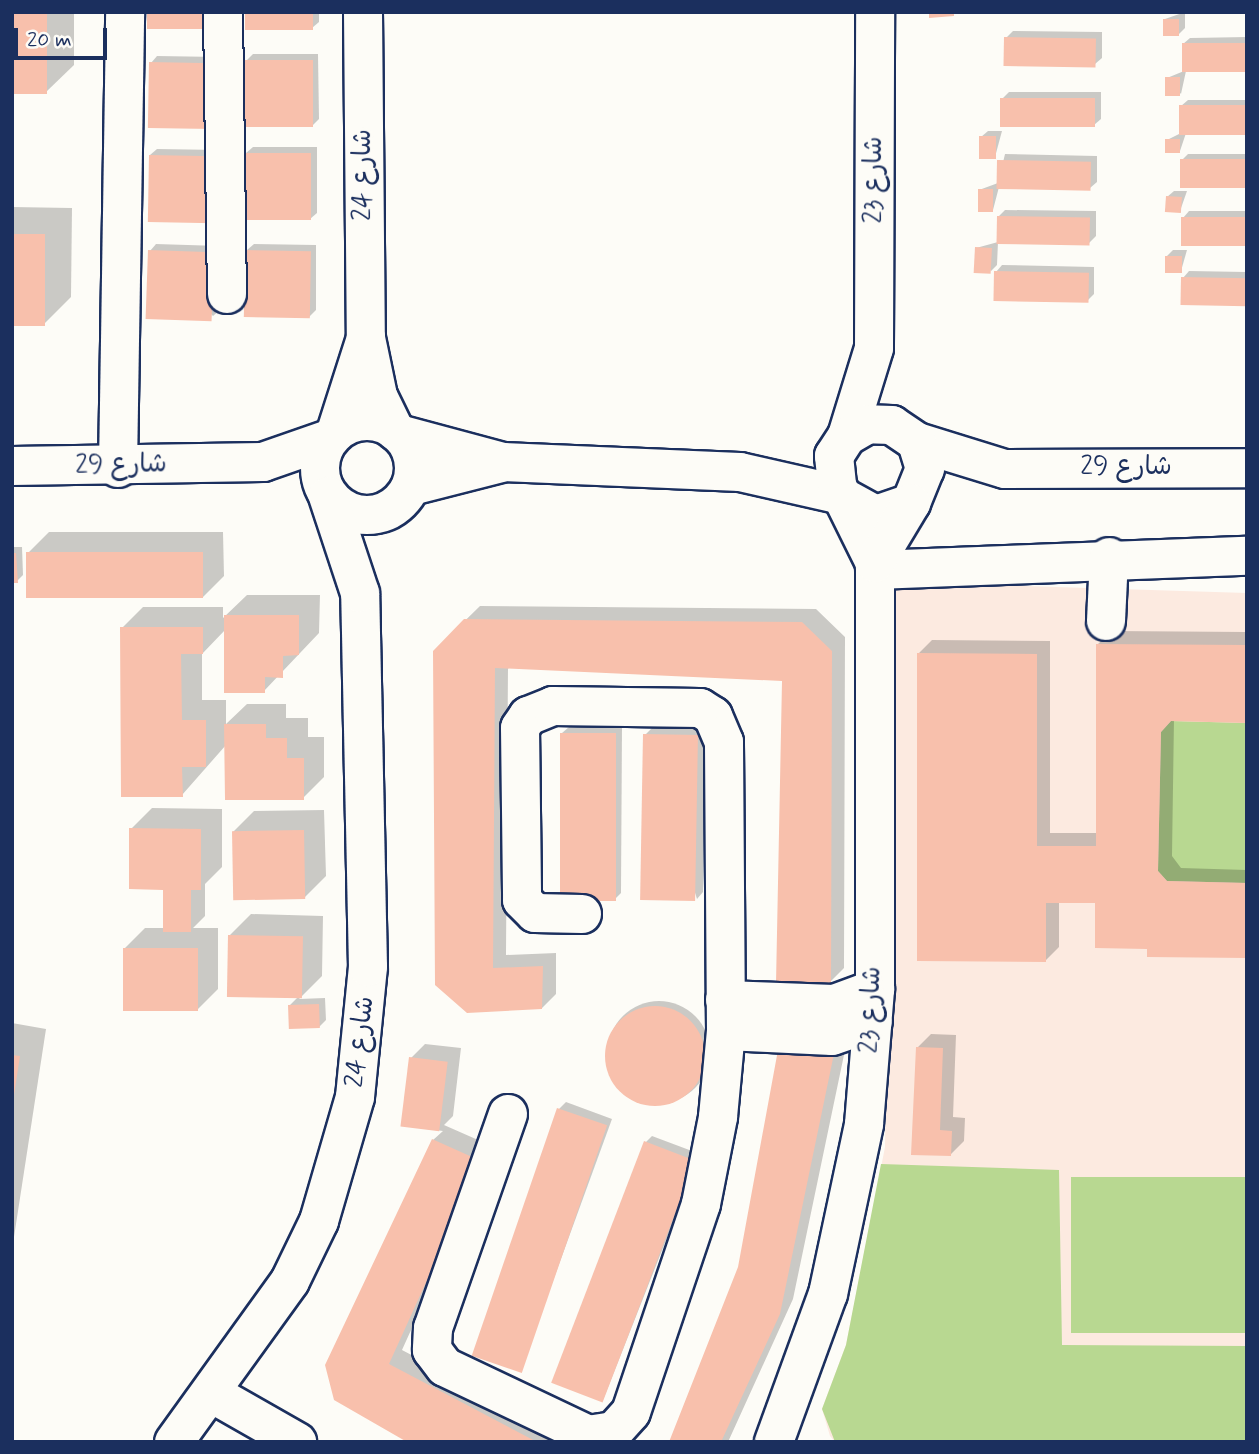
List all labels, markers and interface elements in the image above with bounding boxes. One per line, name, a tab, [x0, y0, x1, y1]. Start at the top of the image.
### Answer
scale bar	[18, 14, 110, 58]
text: 20 m	[27, 26, 72, 54]
street label: شارع 24	[348, 129, 380, 221]
street label: شارع 23	[859, 136, 891, 224]
street label: شارع 29	[75, 450, 167, 482]
street label: شارع 29	[1080, 452, 1172, 484]
street label: شارع 23	[855, 966, 889, 1054]
street label: شارع 24	[340, 995, 382, 1089]

